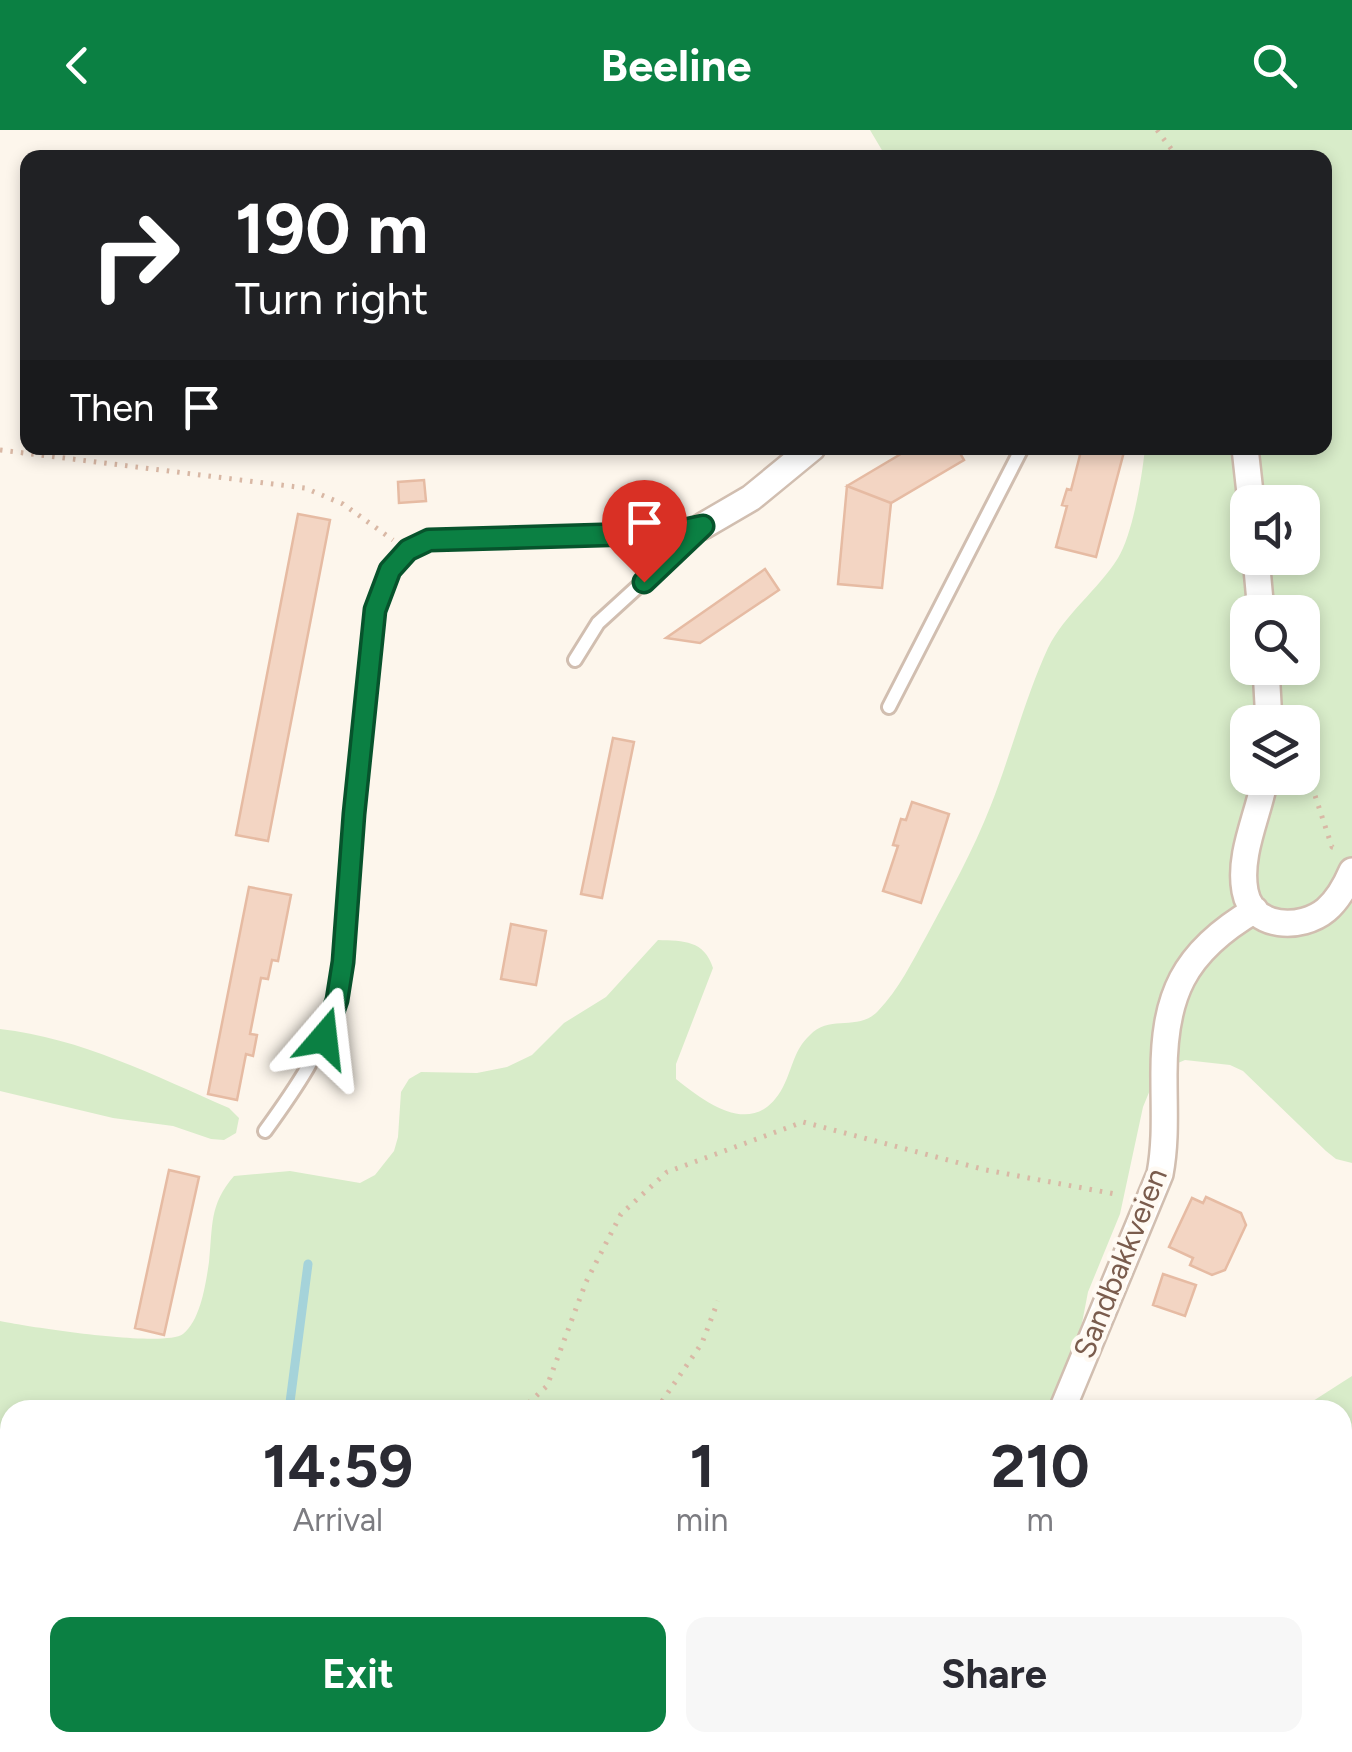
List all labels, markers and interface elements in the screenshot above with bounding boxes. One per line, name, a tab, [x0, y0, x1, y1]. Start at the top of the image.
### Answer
icon: back	[50, 38, 105, 93]
text: Beeline	[601, 38, 751, 92]
icon: search	[1247, 38, 1302, 93]
text: 190 m	[235, 186, 428, 271]
icon: right	[70, 190, 200, 320]
text: Turn right	[235, 271, 428, 325]
icon: arrive	[174, 380, 229, 435]
text: Then	[70, 385, 154, 431]
pin	[602, 480, 687, 583]
map controls	[1230, 485, 1320, 795]
button: sound	[1230, 485, 1320, 575]
icon: arrive	[617, 495, 672, 550]
button: search	[1230, 595, 1320, 685]
button: layers	[1230, 705, 1320, 795]
position arrow	[272, 986, 376, 1090]
street label: Sandbakkveien	[1065, 1163, 1175, 1363]
text: 14:59	[262, 1430, 413, 1502]
text: 1	[689, 1430, 715, 1502]
text: 210	[991, 1430, 1090, 1502]
text: Arrival	[293, 1501, 383, 1539]
text: min	[676, 1501, 728, 1539]
text: m	[1027, 1501, 1054, 1539]
button: Exit	[50, 1617, 666, 1732]
button: Share	[686, 1617, 1302, 1732]

